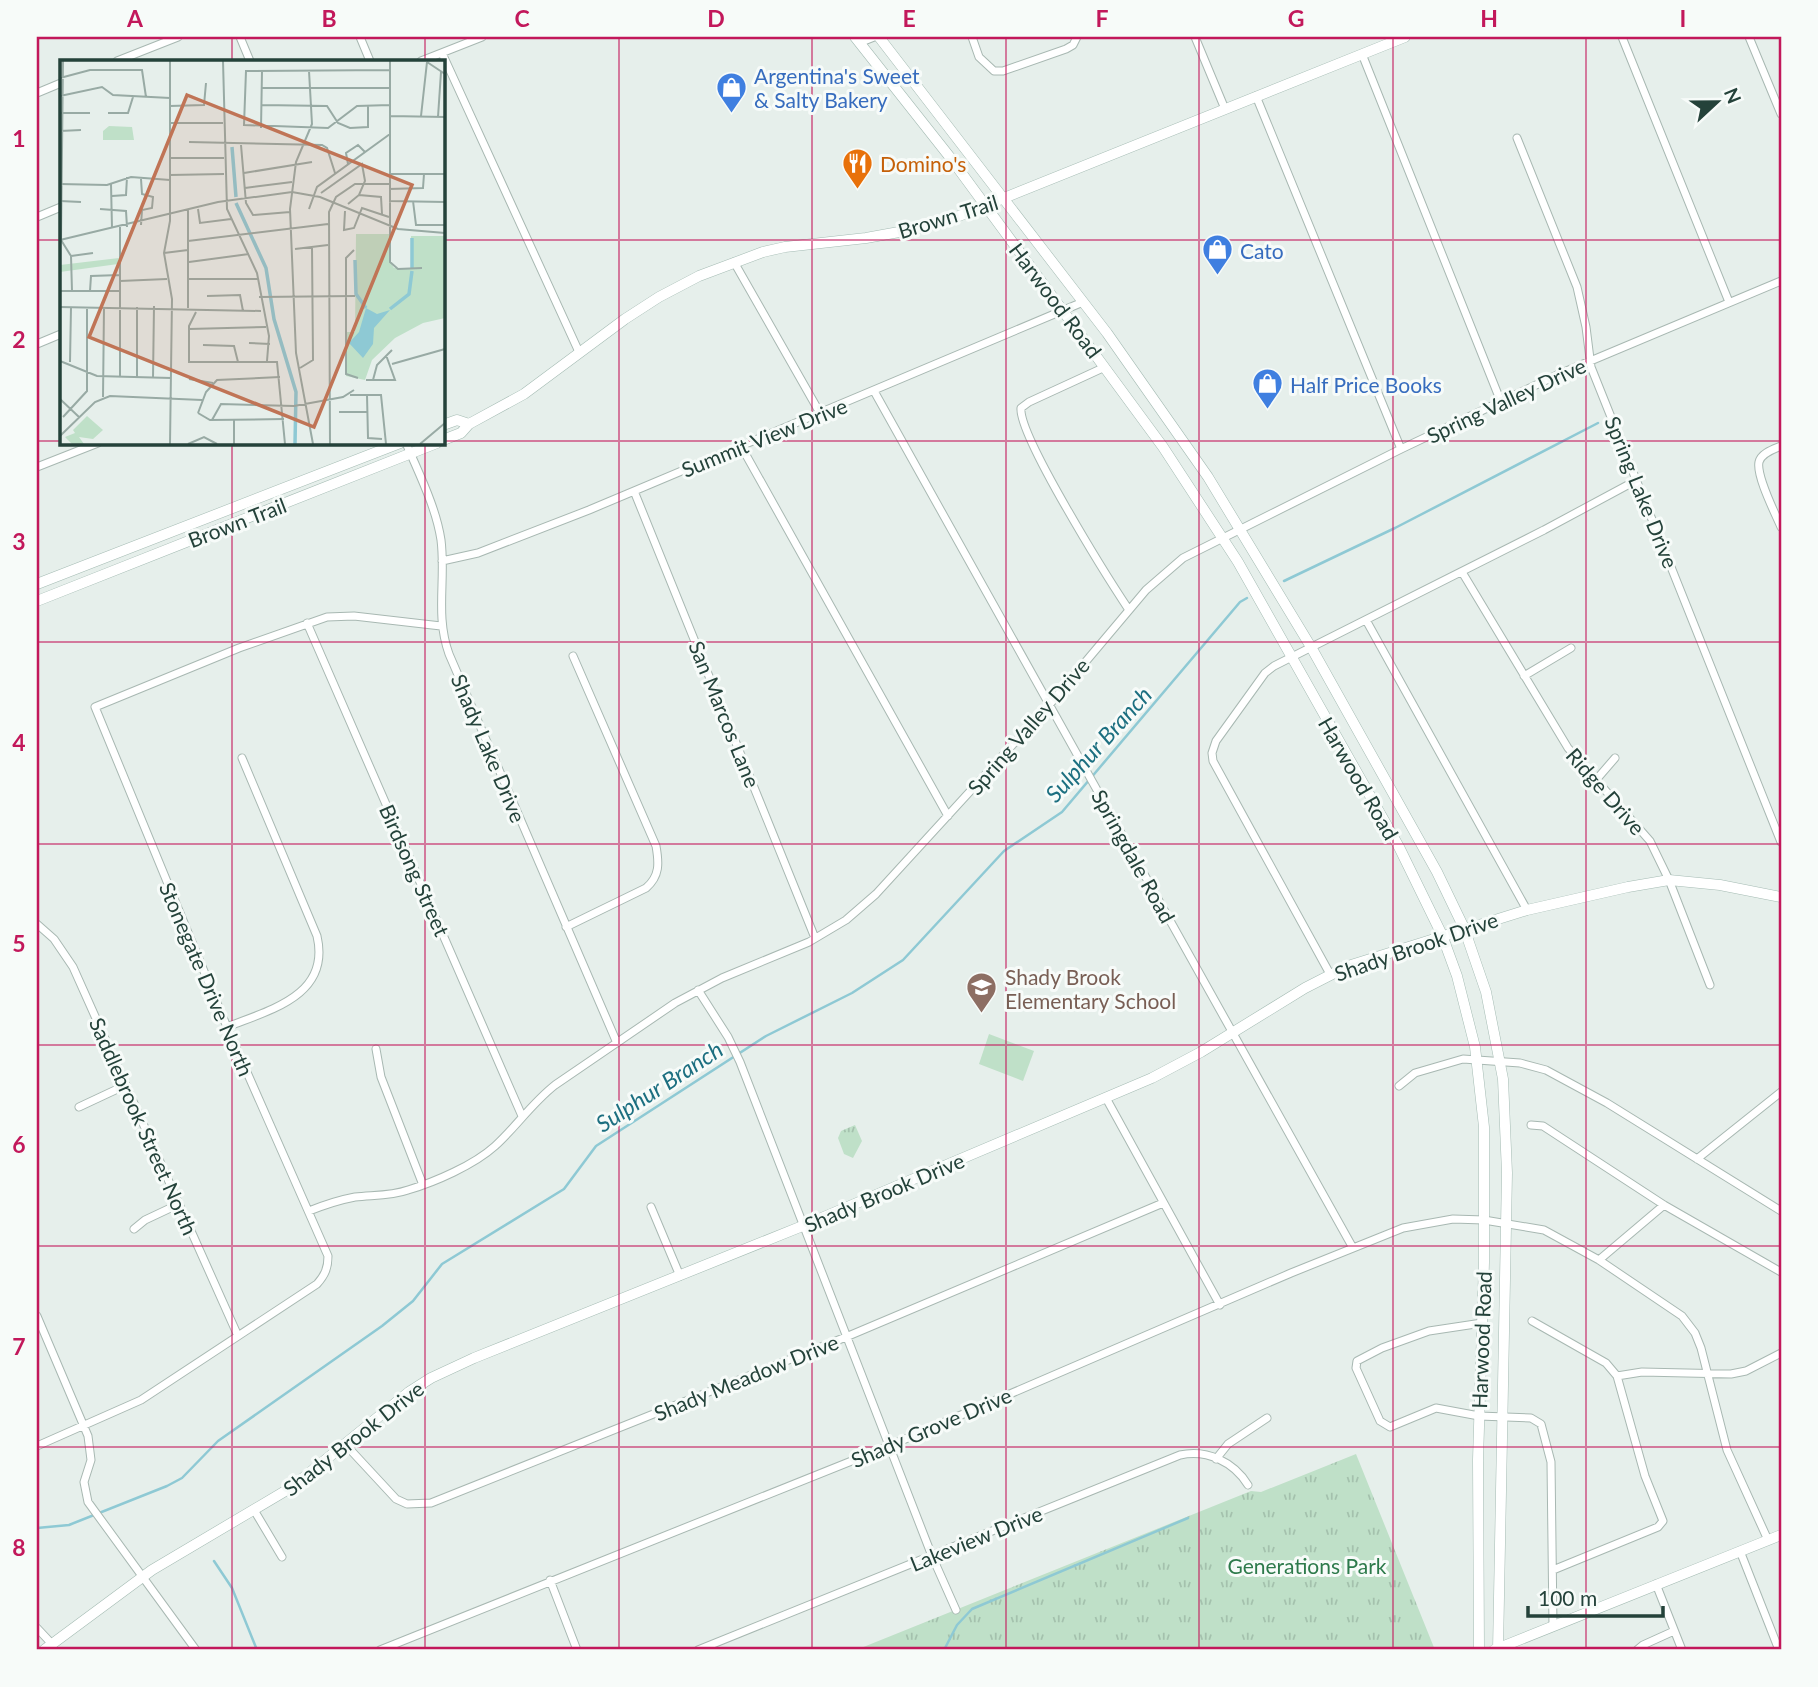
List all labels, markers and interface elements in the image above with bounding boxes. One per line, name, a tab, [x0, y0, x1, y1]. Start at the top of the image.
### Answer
text: A	[126, 4, 144, 32]
text: B	[321, 4, 337, 32]
text: C	[514, 4, 530, 32]
text: D	[707, 4, 725, 32]
text: E	[902, 4, 916, 32]
text: F	[1095, 4, 1109, 32]
text: G	[1288, 4, 1304, 32]
text: H	[1480, 4, 1498, 32]
text: I	[1680, 4, 1686, 32]
inset map	[60, 60, 444, 444]
place label: Argentina's Sweet & Salty Bakery	[754, 63, 920, 112]
north arrow	[1682, 66, 1752, 136]
shop icon: Argentina's Sweet & Salty Bakery	[714, 70, 748, 114]
text: N	[1720, 84, 1747, 107]
text: 1	[12, 124, 26, 152]
restaurant icon: Domino's	[840, 146, 874, 190]
place label: Domino's	[880, 151, 966, 176]
street label: Brown Trail	[895, 189, 1001, 243]
shop icon: Cato	[1200, 233, 1234, 277]
street label: Harwood Road	[1005, 237, 1107, 363]
place label: Cato	[1240, 238, 1284, 263]
text: 2	[12, 325, 26, 353]
street label: Spring Valley Drive	[1423, 352, 1589, 448]
shop icon: Half Price Books	[1250, 367, 1284, 411]
place label: Half Price Books	[1290, 372, 1442, 397]
street label: Summit View Drive	[678, 392, 850, 482]
street label: Spring Lake Drive	[1600, 412, 1684, 572]
street label: Brown Trail	[184, 492, 290, 552]
text: 3	[12, 527, 26, 555]
street label: San Marcos Lane	[684, 637, 766, 791]
street label: Spring Valley Drive	[962, 653, 1094, 799]
street label: Shady Lake Drive	[447, 670, 531, 826]
water label: Sulphur Branch	[1039, 681, 1157, 807]
street label: Harwood Road	[1314, 712, 1404, 844]
text: 4	[12, 728, 26, 756]
street label: Ridge Drive	[1561, 742, 1651, 840]
street label: Springdale Road	[1087, 785, 1181, 927]
street label: Birdsong Street	[375, 800, 455, 940]
street label: Stonegate Drive North	[155, 878, 259, 1080]
street label: Shady Brook Drive	[1331, 906, 1501, 986]
text: 5	[12, 929, 26, 957]
place label: Shady Brook Elementary School	[1005, 964, 1176, 1013]
school or university icon: Shady Brook Elementary School	[965, 971, 999, 1015]
street label: Saddlebrook Street North	[85, 1013, 203, 1239]
water label: Sulphur Branch	[590, 1035, 728, 1137]
text: 6	[12, 1130, 26, 1158]
street label: Shady Brook Drive	[800, 1147, 968, 1237]
street label: Harwood Road	[1466, 1271, 1496, 1409]
street label: Shady Meadow Drive	[650, 1329, 842, 1425]
text: 7	[12, 1332, 26, 1360]
street label: Shady Brook Drive	[278, 1375, 428, 1501]
street label: Shady Grove Drive	[847, 1382, 1015, 1472]
street label: Lakeview Drive	[906, 1500, 1046, 1576]
text: 8	[12, 1533, 26, 1561]
park label: Generations Park	[1228, 1553, 1387, 1578]
scale bar	[1528, 1575, 1662, 1619]
text: 100 m	[1538, 1585, 1597, 1610]

